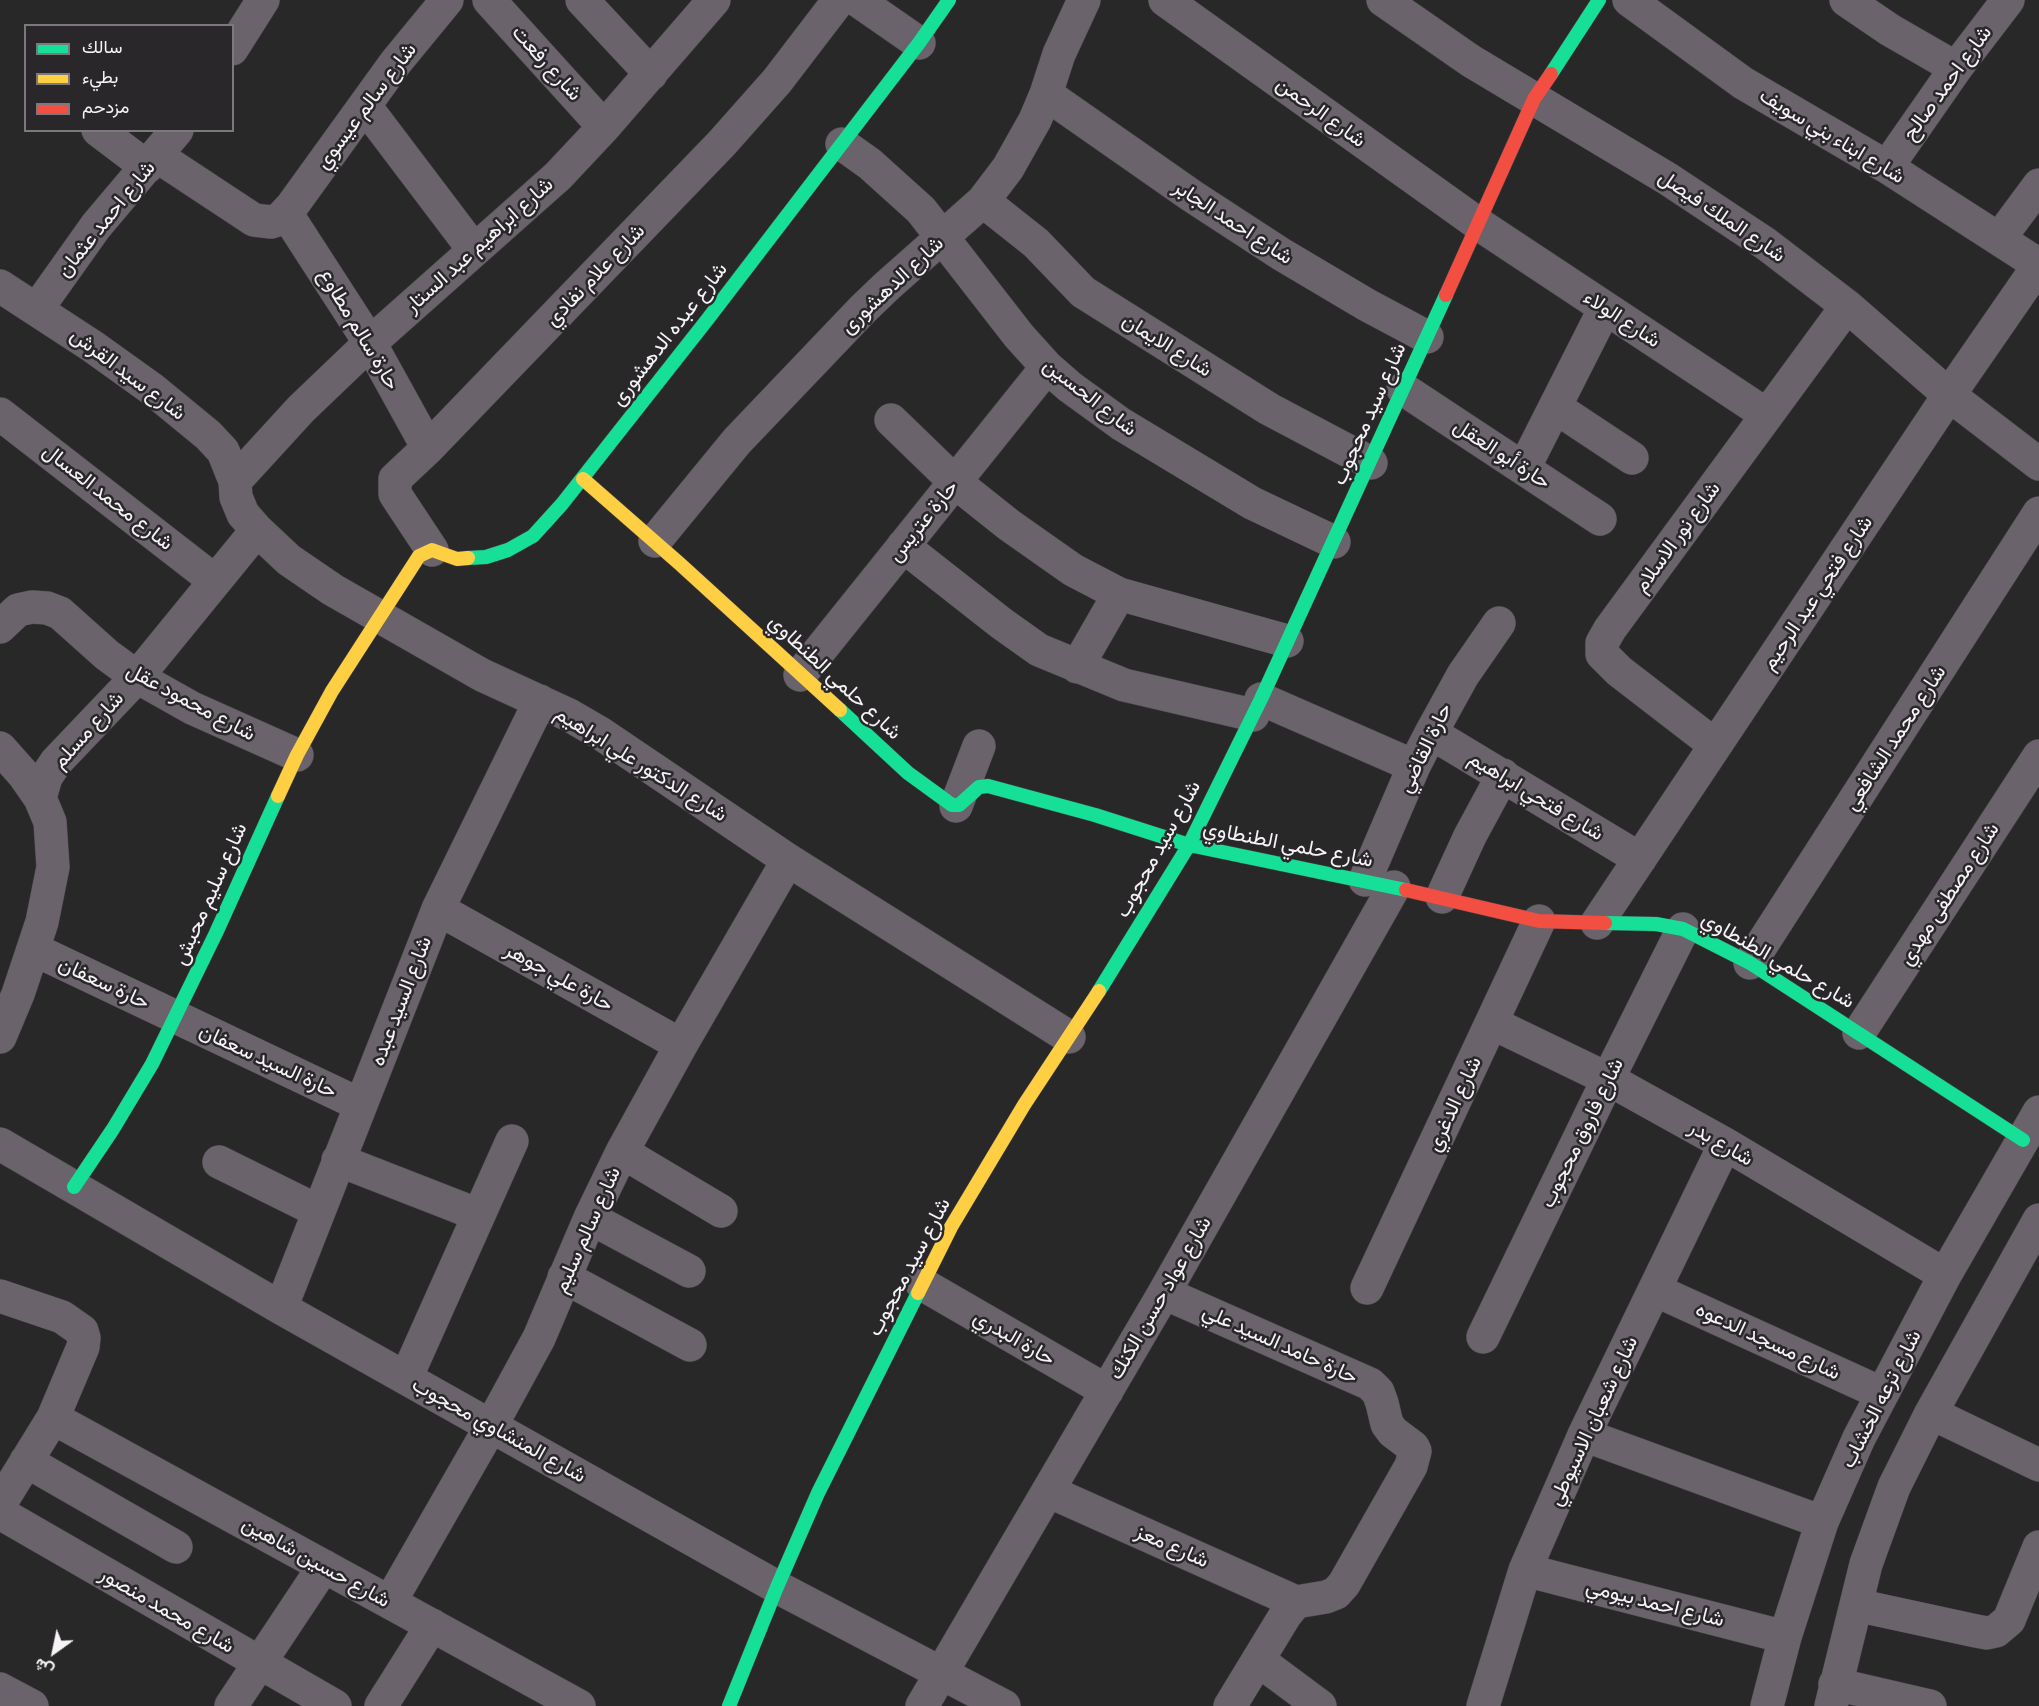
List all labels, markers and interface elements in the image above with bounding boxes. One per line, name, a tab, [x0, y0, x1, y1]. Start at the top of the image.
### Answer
street label: شارع رفعت	[507, 20, 587, 106]
street label: شارع احمد صالح	[1897, 21, 1997, 145]
legend	[24, 24, 234, 132]
text: سالك	[82, 37, 122, 57]
street label: شارع سالم عيسوي	[310, 38, 422, 174]
text: بطيء	[82, 67, 118, 87]
street label: شارع الرحمن	[1271, 71, 1371, 153]
street label: شارع ابناء بني سويف	[1755, 83, 1909, 189]
text: مزدحم	[82, 97, 129, 117]
street label: شارع احمد عثمان	[51, 156, 161, 282]
street label: شارع الملك فيصل	[1654, 164, 1790, 268]
street label: شارع ابراهيم عبد الستار	[400, 172, 558, 318]
street label: شارع احمد الجابر	[1169, 174, 1297, 270]
street label: شارع علام نفادي	[540, 218, 650, 332]
street label: شارع الدهشورى	[835, 231, 949, 339]
street label: شارع عبده الدهشورى	[605, 257, 733, 411]
street label: حارة سالم مطاوع	[313, 264, 405, 394]
street label: شارع الولاء	[1579, 285, 1665, 353]
street label: شارع الايمان	[1117, 307, 1217, 383]
street label: شارع سيد القرش	[65, 322, 191, 426]
street label: شارع سيد محجوب	[1326, 339, 1412, 489]
street label: شارع الحسين	[1038, 352, 1142, 442]
street label: حارة أبو العقل	[1449, 413, 1555, 495]
street label: شارع محمد العسال	[38, 438, 178, 556]
street label: حارة عتريس	[882, 475, 964, 567]
street label: شارع نور الاسلام	[1628, 477, 1726, 597]
street label: شارع فتحي عبد الرحيم	[1756, 511, 1878, 675]
street label: شارع حلمي الطنطاوي	[763, 609, 907, 745]
street label: شارع محمود عقل	[122, 657, 260, 747]
street label: شارع محمد الشافعي	[1839, 661, 1951, 815]
street label: شارع مسلم	[47, 686, 129, 774]
street label: حارة القاضي	[1392, 699, 1458, 797]
street label: شارع الدكتور علي ابراهيم	[550, 701, 732, 827]
street label: شارع فتحي ابراهيم	[1464, 746, 1608, 846]
street label: شارع سيد محجوب	[1110, 776, 1206, 922]
street label: شارع حلمي الطنطاوي	[1201, 815, 1375, 873]
street label: شارع مصطفى مهدي	[1893, 818, 2005, 970]
street label: شارع سليم محبش	[167, 819, 253, 969]
street label: شارع حلمي الطنطاوي	[1697, 906, 1859, 1014]
street label: شارع السيد عبده	[365, 933, 437, 1069]
street label: حارة علي جوهر	[500, 937, 618, 1017]
street label: حارة سعفان	[54, 951, 154, 1015]
street label: حارة السيد سعفان	[195, 1018, 341, 1104]
street label: شارع الدغري	[1421, 1052, 1487, 1156]
street label: شارع فاروق محجوب	[1535, 1054, 1629, 1212]
street label: شارع بدر	[1684, 1114, 1758, 1172]
street label: شارع سالم سليم	[548, 1163, 626, 1297]
street label: شارع سيد محجوب	[862, 1194, 956, 1340]
street label: شارع عواد حسن الكنك	[1103, 1212, 1217, 1384]
street label: شارع مسجد الدعوه	[1692, 1296, 1844, 1386]
street label: حارة حامد السيد علي	[1198, 1298, 1362, 1390]
street label: حارة البدري	[969, 1305, 1059, 1371]
street label: شارع ترعه الخشاب	[1835, 1326, 1927, 1472]
street label: شارع شعبان الاسيوطي	[1543, 1332, 1643, 1510]
street label: شارع المنشاوي محجوب	[408, 1372, 590, 1488]
street label: شارع حسين شاهين	[238, 1511, 394, 1613]
street label: شارع معز	[1131, 1519, 1213, 1573]
street label: شارع محمد منصور	[95, 1561, 239, 1659]
street label: شارع احمد بيومي	[1583, 1574, 1727, 1632]
north arrow	[24, 1622, 84, 1682]
text: ش	[31, 1655, 57, 1680]

